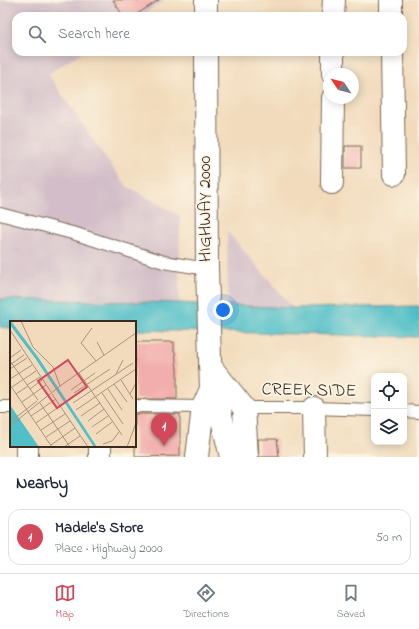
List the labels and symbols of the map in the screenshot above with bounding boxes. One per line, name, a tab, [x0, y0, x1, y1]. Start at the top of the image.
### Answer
north arrow	[323, 68, 359, 104]
street label: HIGHWAY 2000	[193, 156, 219, 262]
your location	[213, 300, 233, 320]
inset map	[10, 321, 136, 447]
street label: CREEK SIDE	[261, 377, 357, 405]
pin: 1	[151, 413, 177, 446]

